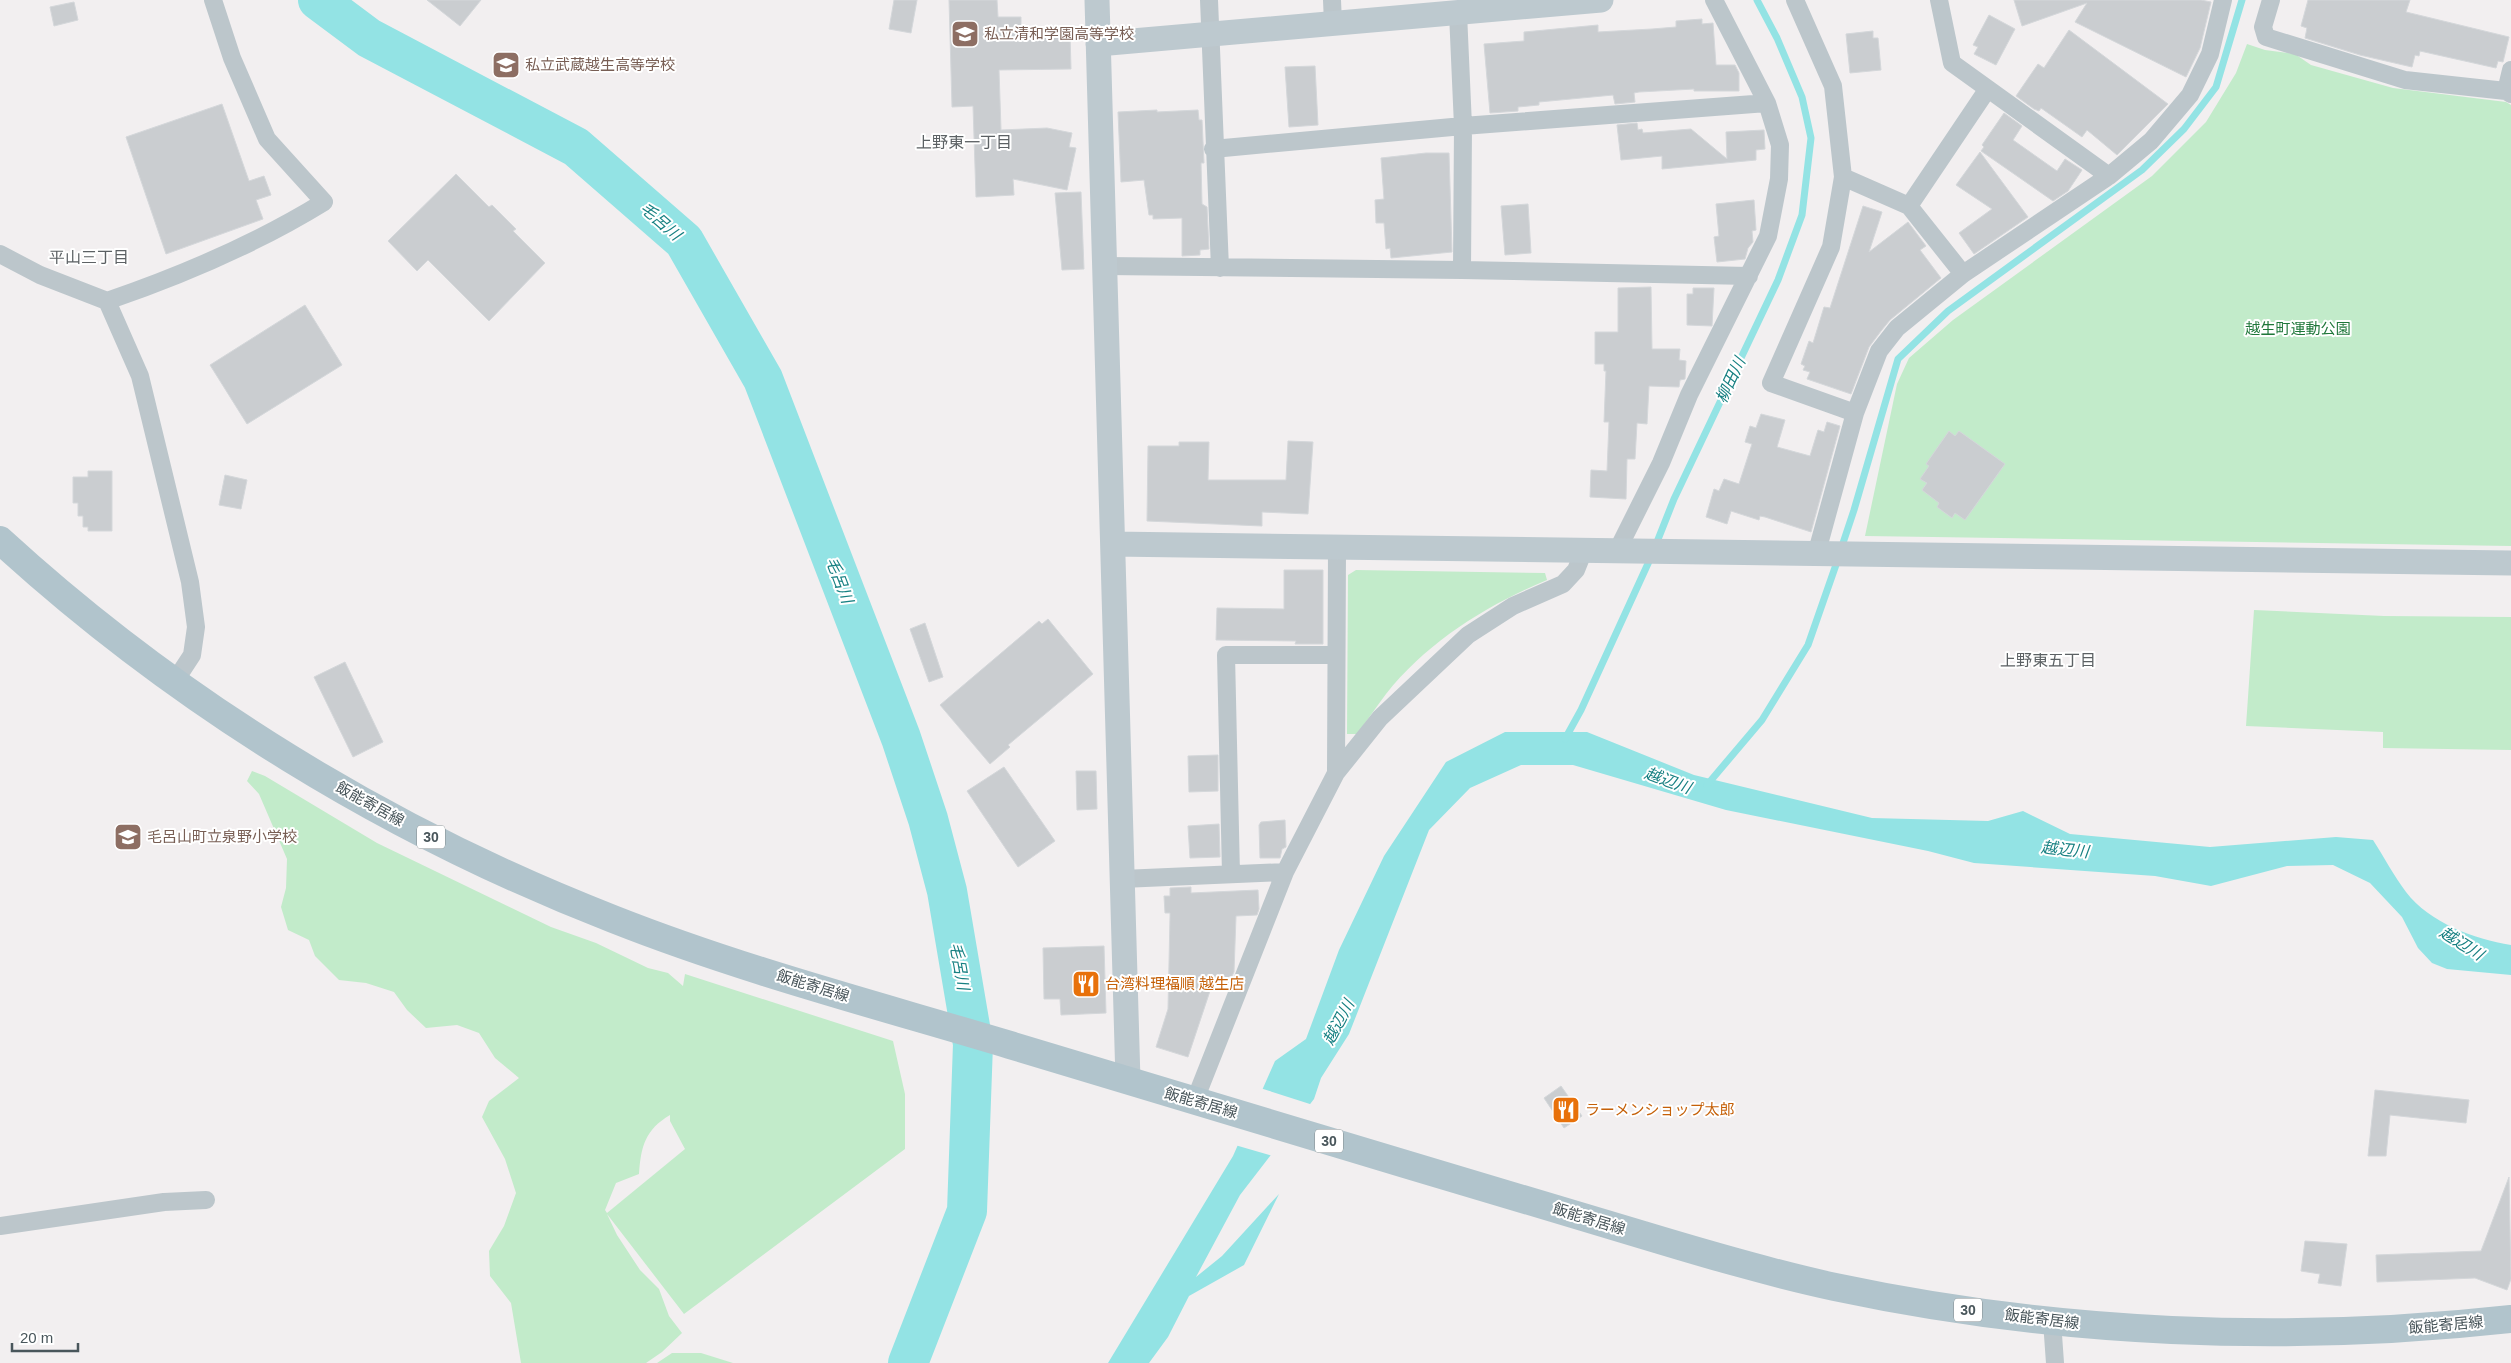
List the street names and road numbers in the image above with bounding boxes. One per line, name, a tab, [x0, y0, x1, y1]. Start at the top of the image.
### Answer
street label: 飯能寄居線	[333, 778, 407, 829]
road number: 30	[417, 826, 445, 849]
street label: 飯能寄居線	[775, 966, 852, 1005]
street label: 飯能寄居線	[1163, 1084, 1240, 1121]
road number: 30	[1315, 1130, 1343, 1152]
street label: 飯能寄居線	[1551, 1199, 1628, 1238]
road number: 30	[1954, 1298, 1982, 1322]
street label: 飯能寄居線	[2004, 1305, 2080, 1332]
street label: 飯能寄居線	[2408, 1313, 2484, 1336]

